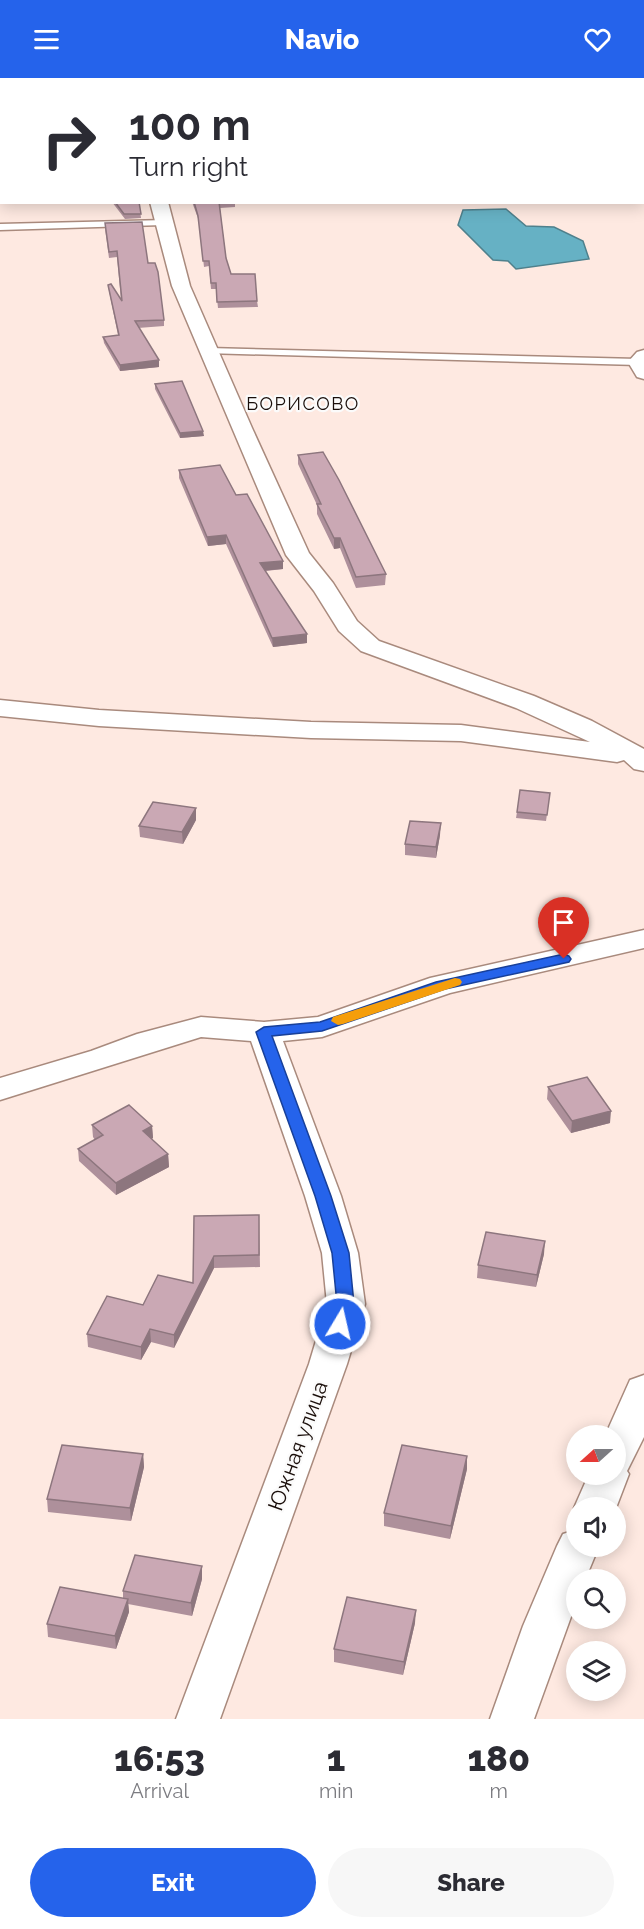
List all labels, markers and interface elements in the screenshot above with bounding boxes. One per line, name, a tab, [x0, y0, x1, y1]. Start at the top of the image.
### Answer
icon: menu	[30, 23, 63, 56]
icon: heart	[581, 23, 614, 56]
text: Navio	[285, 24, 359, 55]
text: 100 m	[129, 101, 251, 150]
icon: right	[30, 102, 108, 180]
text: Turn right	[129, 151, 248, 182]
district label: БОРИСОВО	[246, 393, 360, 414]
pin	[538, 897, 589, 959]
icon: arrive	[547, 906, 580, 939]
position arrow	[308, 1292, 372, 1356]
street label: Южная улица	[263, 1378, 333, 1514]
north arrow	[566, 1425, 626, 1485]
map controls	[566, 1425, 626, 1701]
button: sound	[566, 1497, 626, 1557]
button: search	[566, 1569, 626, 1629]
button: layers	[566, 1641, 626, 1701]
text: 16:53	[114, 1737, 205, 1779]
text: 1	[327, 1737, 346, 1779]
text: 180	[467, 1737, 530, 1779]
text: Arrival	[130, 1779, 189, 1803]
text: min	[319, 1779, 353, 1803]
text: m	[490, 1779, 508, 1803]
button: Exit	[30, 1848, 316, 1917]
button: Share	[328, 1848, 614, 1917]

